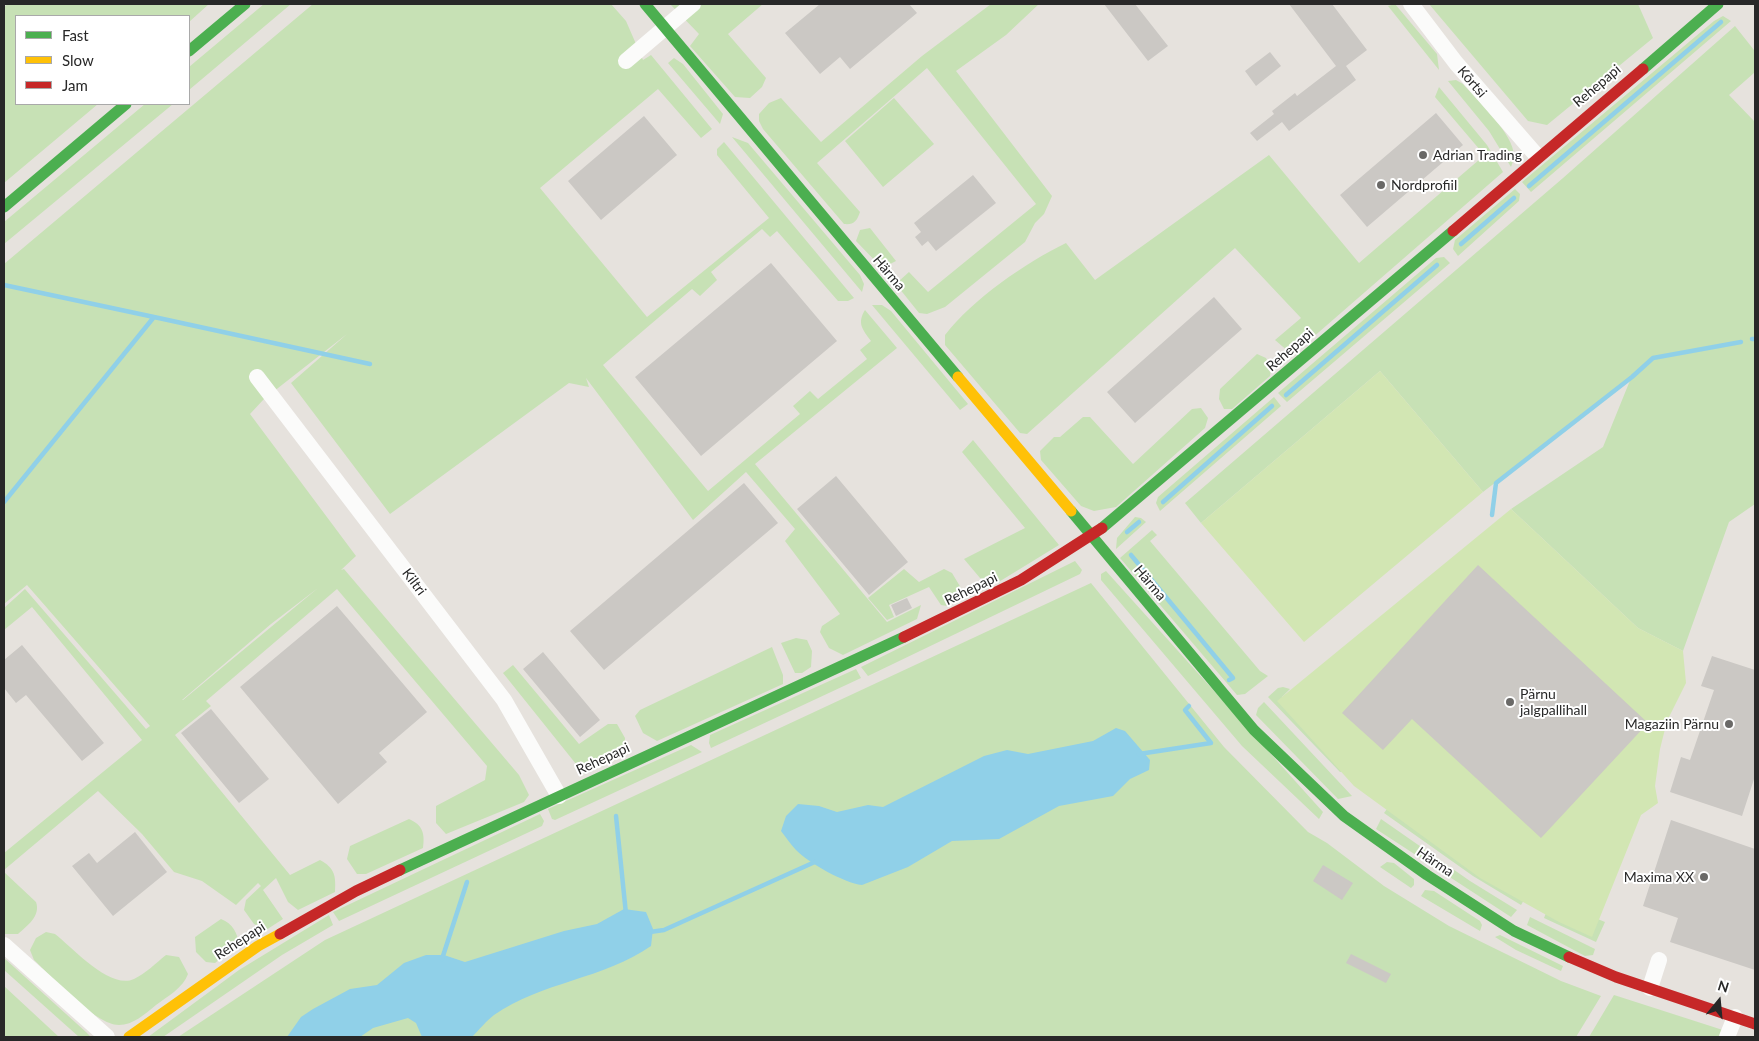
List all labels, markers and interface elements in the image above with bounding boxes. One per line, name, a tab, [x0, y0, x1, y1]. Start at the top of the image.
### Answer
legend	[15, 15, 190, 105]
text: Fast	[62, 26, 89, 44]
text: Slow	[62, 51, 94, 69]
street label: Rehepapi	[1570, 61, 1624, 111]
street label: Kõrtsi	[1454, 63, 1490, 101]
text: Jam	[62, 76, 88, 94]
place label: Adrian Trading	[1433, 147, 1522, 163]
marker: Adrian Trading	[1417, 149, 1429, 161]
place label: Nordprofiil	[1391, 177, 1457, 193]
marker: Nordprofiil	[1375, 179, 1387, 191]
street label: Härma	[869, 252, 909, 294]
street label: Rehepapi	[1263, 325, 1317, 375]
street label: Härma	[1130, 562, 1170, 604]
street label: Kiltri	[398, 565, 430, 599]
street label: Rehepapi	[942, 569, 1000, 609]
place label: Pärnu jalgpallihall	[1520, 686, 1587, 719]
marker: Pärnu jalgpallihall	[1504, 696, 1516, 708]
place label: Magaziin Pärnu	[1625, 716, 1719, 732]
marker: Magaziin Pärnu	[1723, 718, 1735, 730]
street label: Rehepapi	[574, 739, 632, 779]
street label: Härma	[1413, 844, 1457, 880]
place label: Maxima XX	[1624, 869, 1694, 885]
marker: Maxima XX	[1698, 871, 1710, 883]
street label: Rehepapi	[212, 918, 268, 964]
north arrow	[1694, 976, 1744, 1026]
text: N	[1716, 976, 1731, 996]

